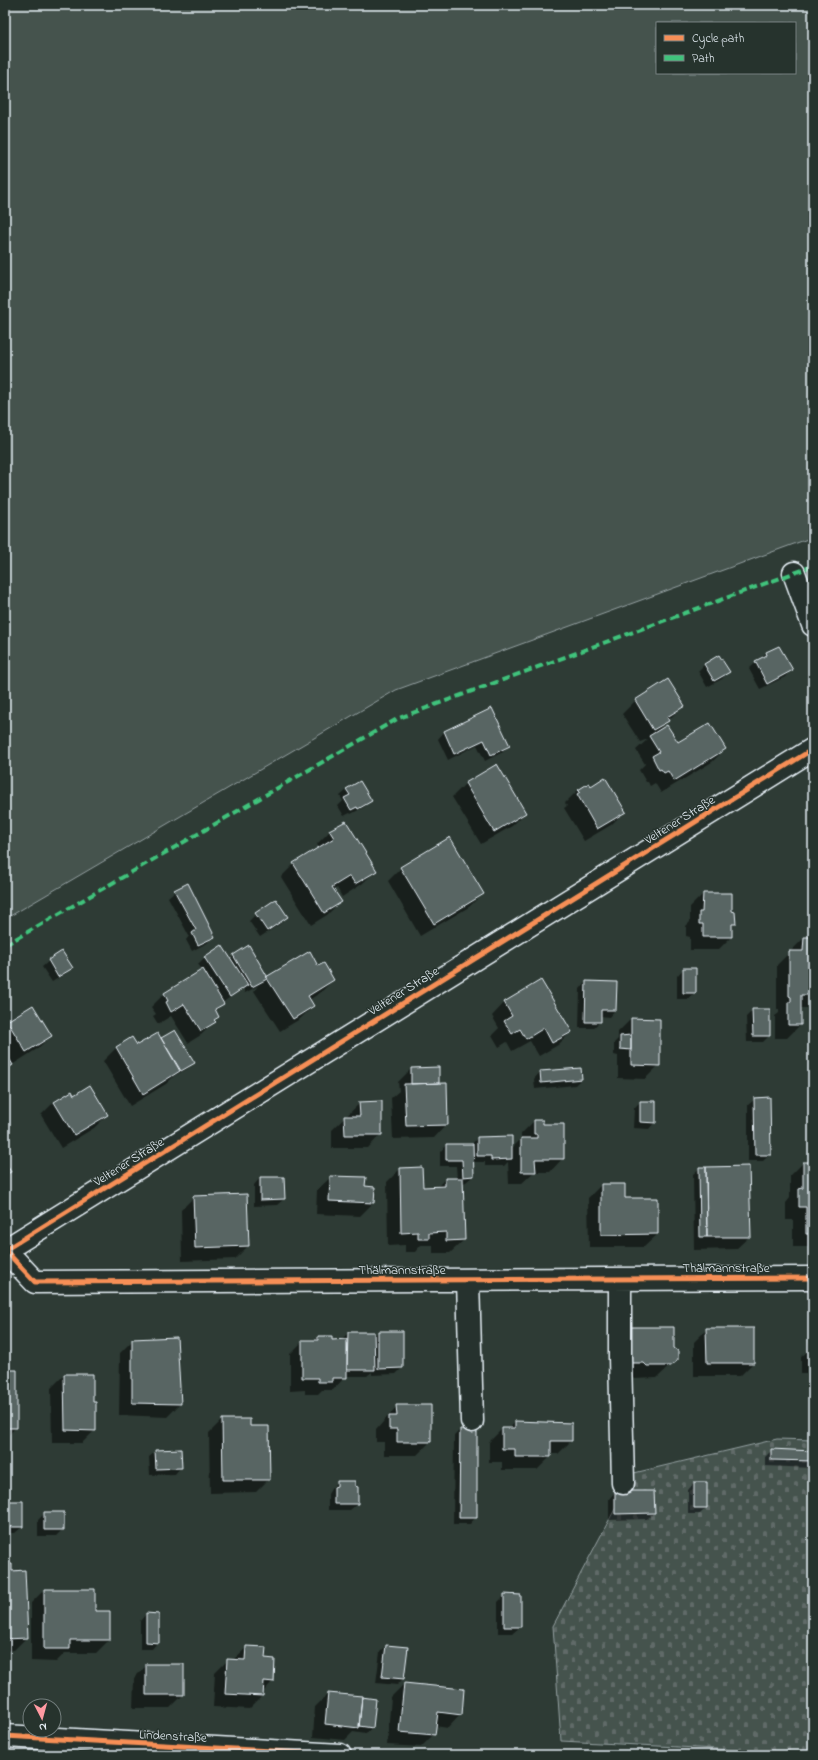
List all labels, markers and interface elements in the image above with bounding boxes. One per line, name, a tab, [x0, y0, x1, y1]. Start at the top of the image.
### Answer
legend	[656, 22, 796, 74]
text: Cycle path	[692, 30, 744, 49]
text: Path	[692, 50, 715, 68]
street label: Veltener Straße	[640, 791, 719, 850]
street label: Veltener Straße	[364, 962, 443, 1021]
street label: Veltener Straße	[89, 1133, 168, 1192]
street label: Thälmannstraße	[683, 1259, 770, 1278]
street label: Thälmannstraße	[359, 1261, 446, 1280]
north arrow	[22, 1698, 62, 1738]
text: N	[38, 1719, 47, 1735]
street label: Lindenstraße	[139, 1725, 207, 1748]

